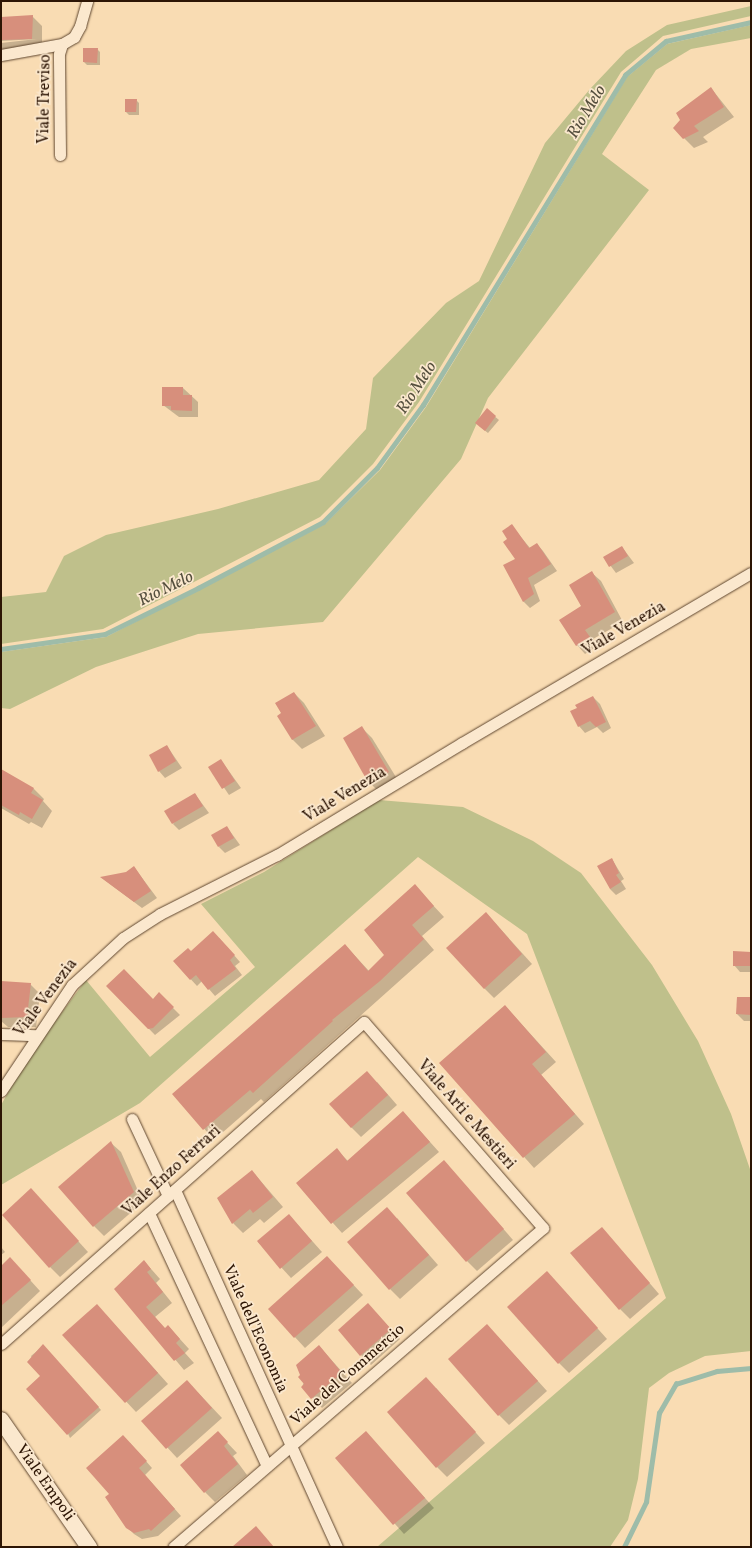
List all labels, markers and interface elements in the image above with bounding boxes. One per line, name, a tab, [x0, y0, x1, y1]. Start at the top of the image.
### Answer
street label: Viale Treviso	[35, 54, 55, 144]
water label: Rio Melo	[563, 82, 611, 142]
water label: Rio Melo	[392, 358, 442, 418]
water label: Rio Melo	[135, 567, 197, 611]
street label: Viale Venezia	[579, 597, 669, 661]
street label: Viale Venezia	[300, 763, 390, 827]
street label: Viale Venezia	[10, 955, 82, 1041]
street label: Viale Arti e Mestieri	[413, 1056, 519, 1174]
street label: Viale Enzo Ferrari	[119, 1122, 225, 1220]
street label: Viale dell'Economia	[218, 1262, 292, 1396]
street label: Viale del Commercio	[287, 1320, 409, 1430]
street label: Viale Empoli	[11, 1441, 79, 1525]

